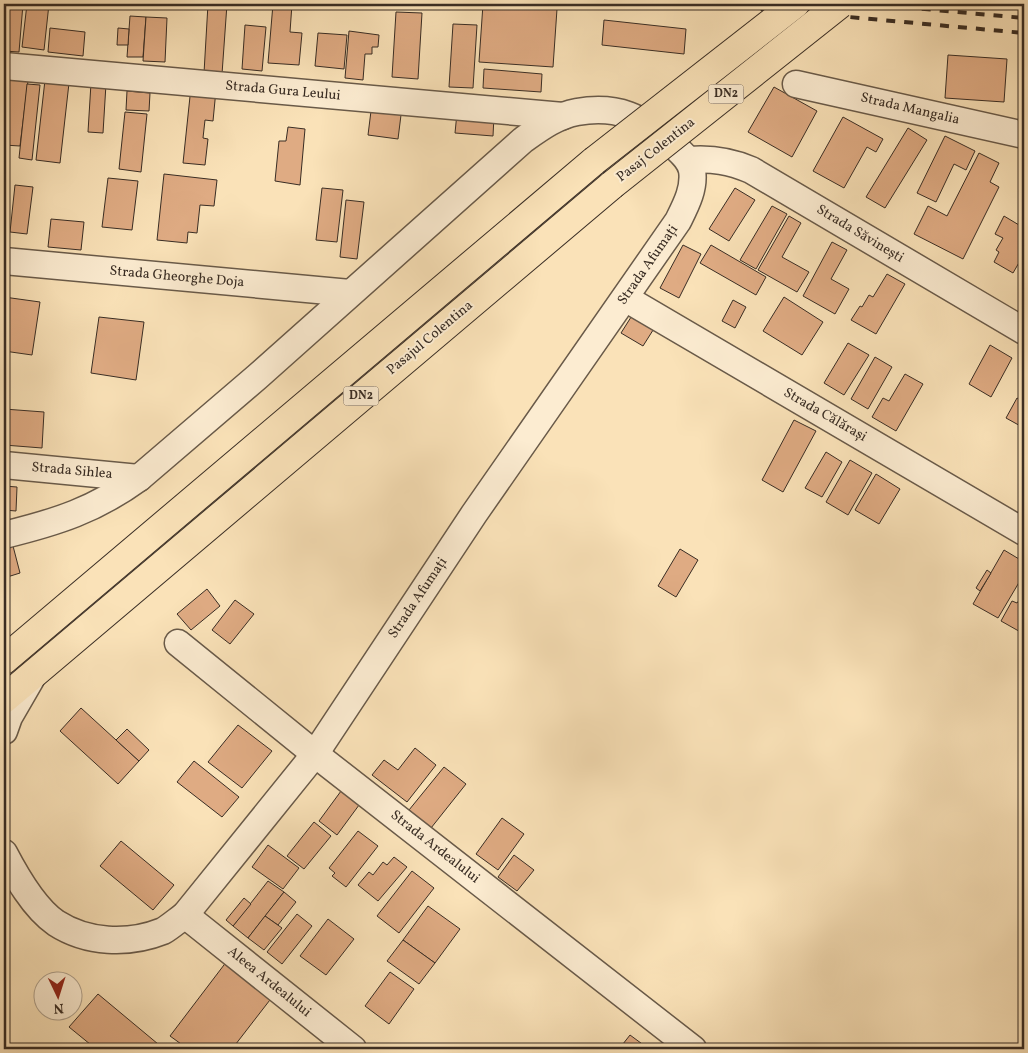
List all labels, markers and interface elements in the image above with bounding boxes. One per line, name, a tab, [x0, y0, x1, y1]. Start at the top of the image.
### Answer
street label: Strada Gura Leului	[225, 76, 341, 106]
road number: DN2	[708, 85, 744, 104]
street label: Strada Mangalia	[859, 88, 961, 130]
street label: Pasaj Colentina	[613, 113, 699, 187]
street label: Strada Săvinești	[813, 200, 907, 268]
street label: Strada Afumați	[613, 221, 683, 309]
street label: Strada Gheorghe Doja	[109, 262, 245, 292]
street label: Pasajul Colentina	[383, 296, 477, 380]
street label: Strada Călărași	[780, 383, 870, 447]
road number: DN2	[344, 386, 378, 406]
street label: Strada Sihlea	[31, 458, 113, 484]
street label: Strada Afumați	[384, 554, 452, 642]
street label: Strada Ardealului	[386, 806, 484, 888]
street label: Aleea Ardealului	[223, 942, 315, 1022]
north arrow	[32, 970, 82, 1020]
text: N	[53, 998, 65, 1017]

